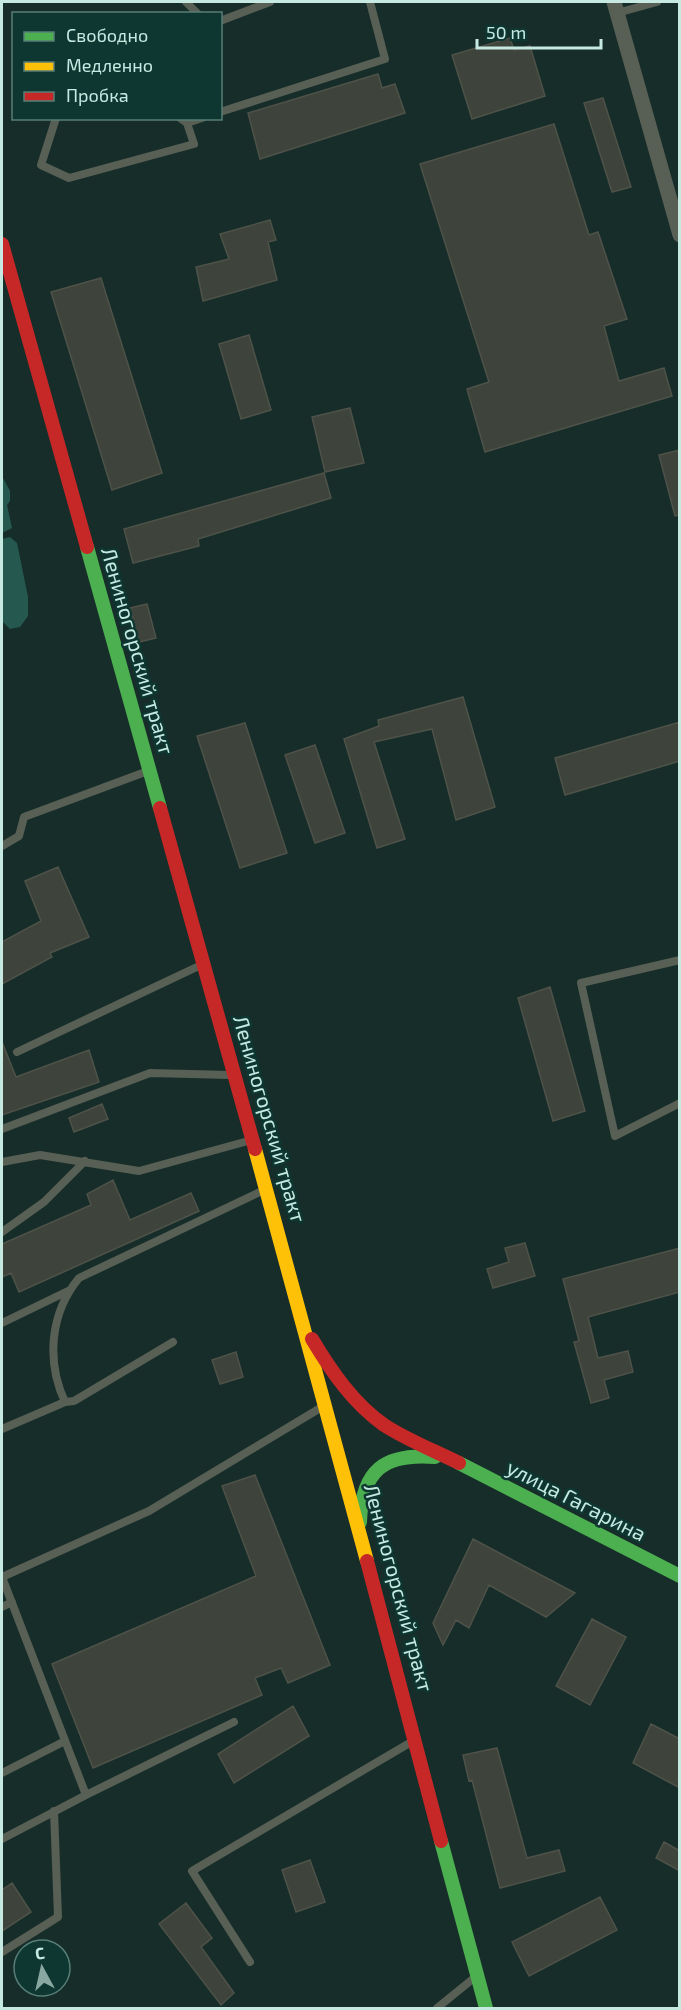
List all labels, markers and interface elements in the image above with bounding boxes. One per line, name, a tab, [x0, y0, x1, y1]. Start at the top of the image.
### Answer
legend	[12, 12, 222, 120]
scale bar	[477, 12, 602, 50]
text: 50 m	[486, 21, 526, 43]
text: Свободно	[66, 24, 148, 46]
text: Медленно	[66, 54, 153, 76]
text: Пробка	[66, 84, 129, 106]
street label: Лениногорский тракт	[97, 544, 180, 757]
street label: Лениногорский тракт	[229, 1012, 312, 1225]
street label: улица Гагарина	[502, 1454, 651, 1546]
street label: Лениногорский тракт	[360, 1481, 439, 1694]
north arrow	[12, 1938, 72, 1998]
text: С	[34, 1943, 46, 1963]

